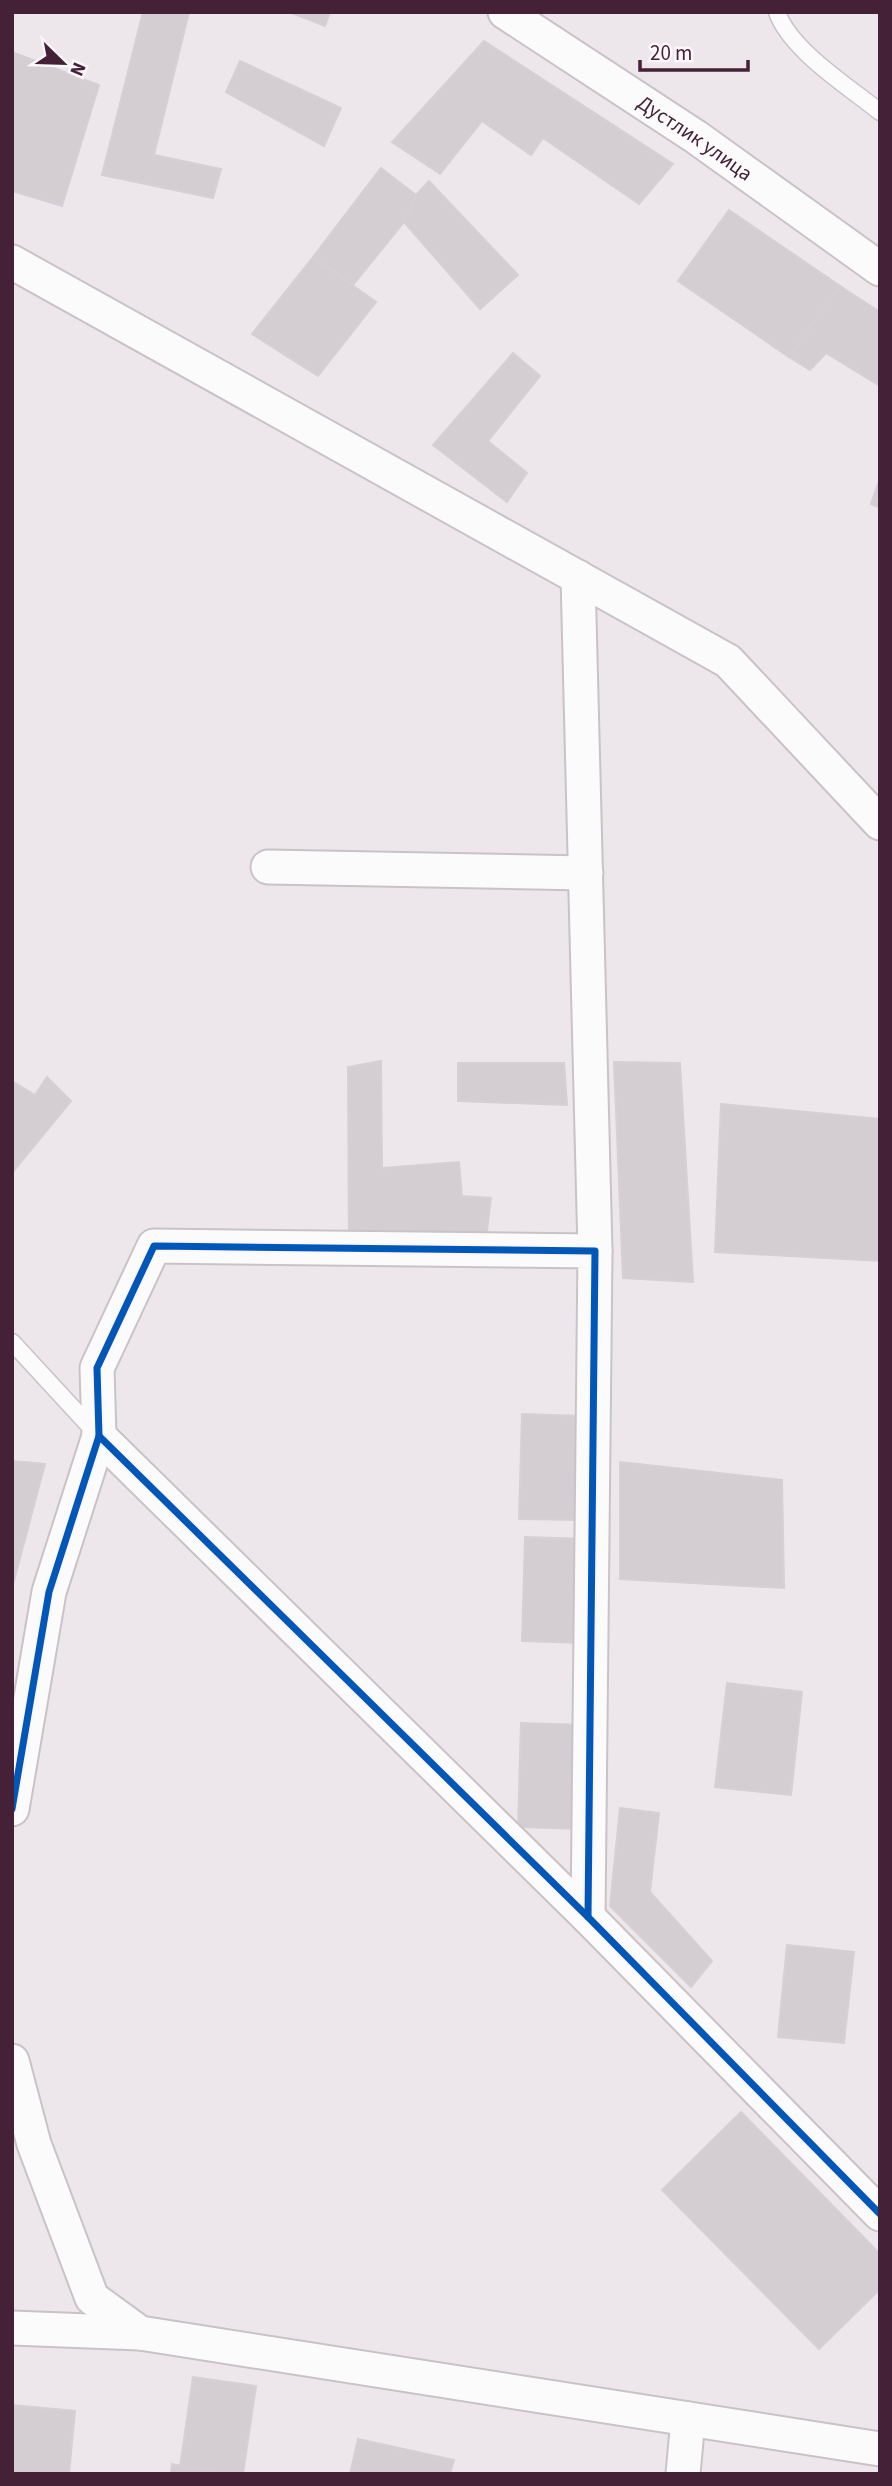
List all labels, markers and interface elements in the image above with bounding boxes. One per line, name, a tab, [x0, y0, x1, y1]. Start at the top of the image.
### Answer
north arrow	[28, 28, 98, 98]
scale bar	[640, 28, 748, 72]
text: 20 m	[650, 38, 692, 68]
text: N	[62, 58, 92, 80]
street label: Дустлик улица	[631, 88, 759, 188]

